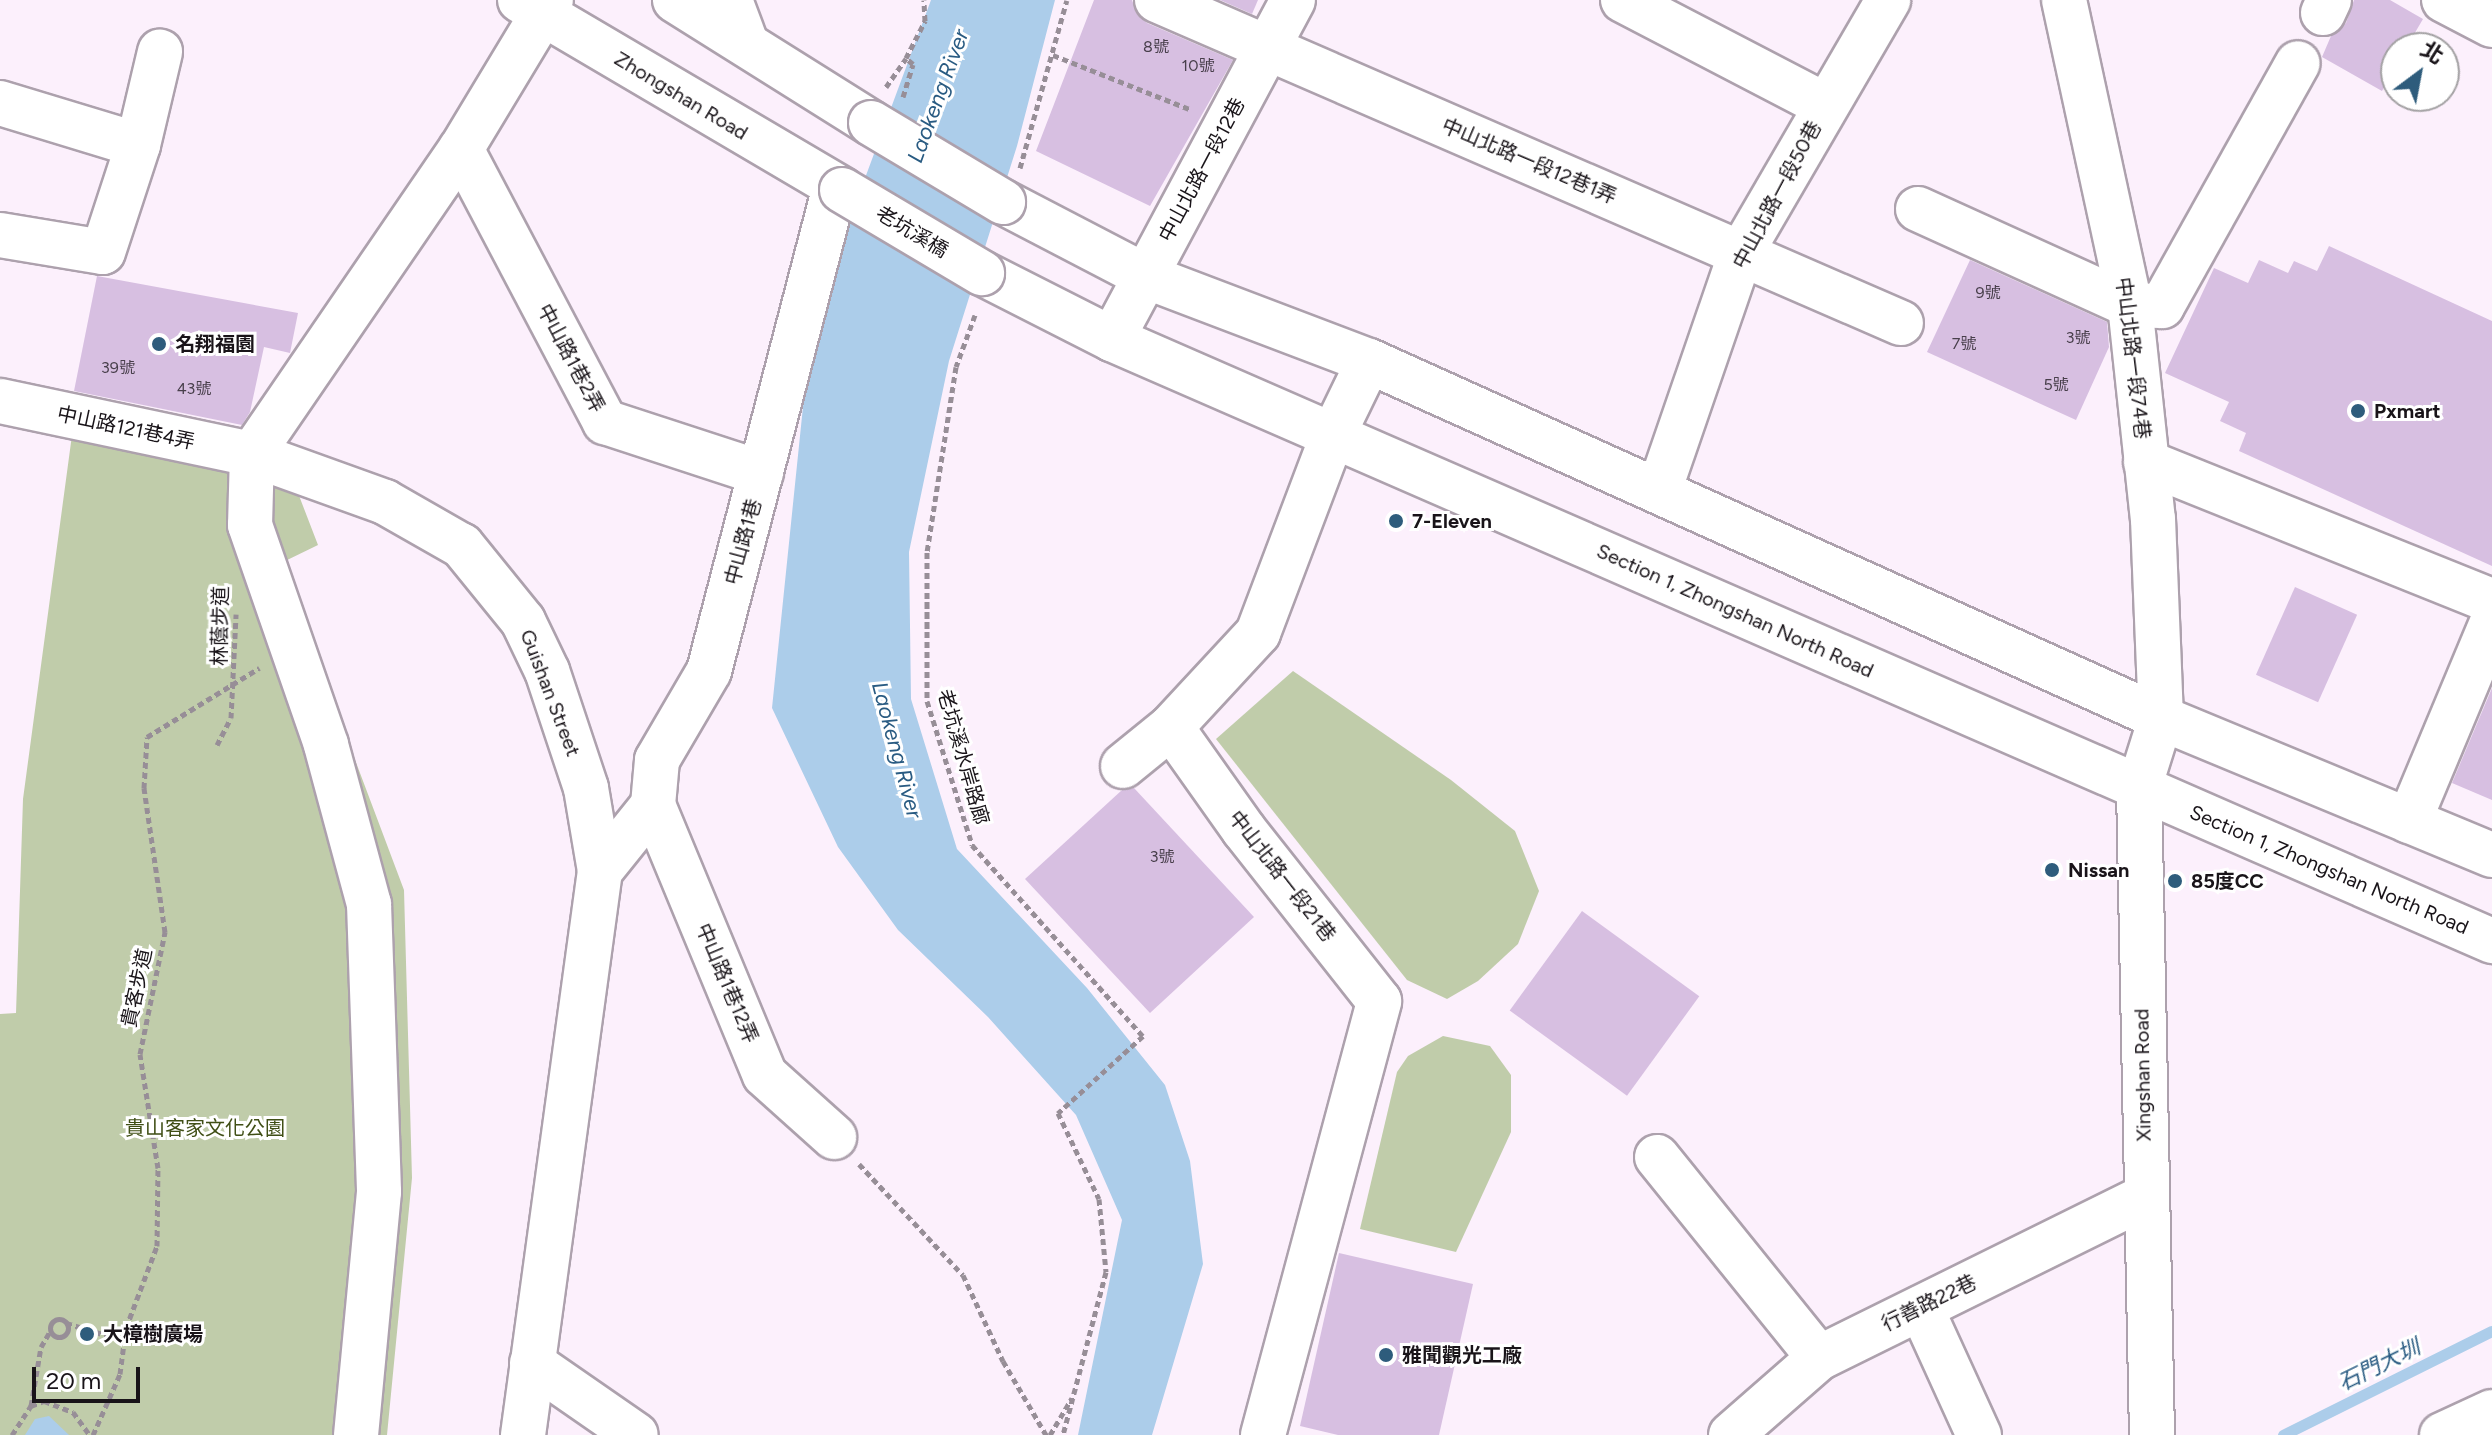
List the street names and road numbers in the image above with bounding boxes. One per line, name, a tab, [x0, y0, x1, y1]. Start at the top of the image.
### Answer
street label: Zhongshan Road	[610, 47, 752, 145]
street label: 中山北路一段12巷	[1154, 94, 1250, 246]
street label: 中山北路一段12巷1弄	[1438, 113, 1620, 209]
street label: 中山北路一段50巷	[1728, 117, 1826, 273]
street label: 老坑溪橋	[872, 201, 952, 263]
street label: 中山北路一段74巷	[2111, 276, 2155, 440]
street label: 中山路1巷2弄	[532, 300, 610, 416]
street label: 中山路121巷4弄	[55, 402, 197, 454]
street label: 中山路1巷	[720, 496, 766, 588]
street label: Section 1, Zhongshan North Road	[1593, 539, 1877, 683]
street label: 林蔭步道	[207, 586, 233, 666]
street label: Guishan Street	[515, 626, 585, 760]
street label: 老坑溪水岸路廊	[932, 686, 994, 828]
street label: Section 1, Zhongshan North Road	[2186, 800, 2472, 940]
street label: 中山北路一段21巷	[1223, 806, 1341, 946]
street label: 中山路1巷12弄	[691, 920, 763, 1046]
street label: 貴客步道	[117, 946, 157, 1030]
street label: Xingshan Road	[2130, 1008, 2156, 1142]
street label: 行善路22巷	[1878, 1270, 1980, 1336]

